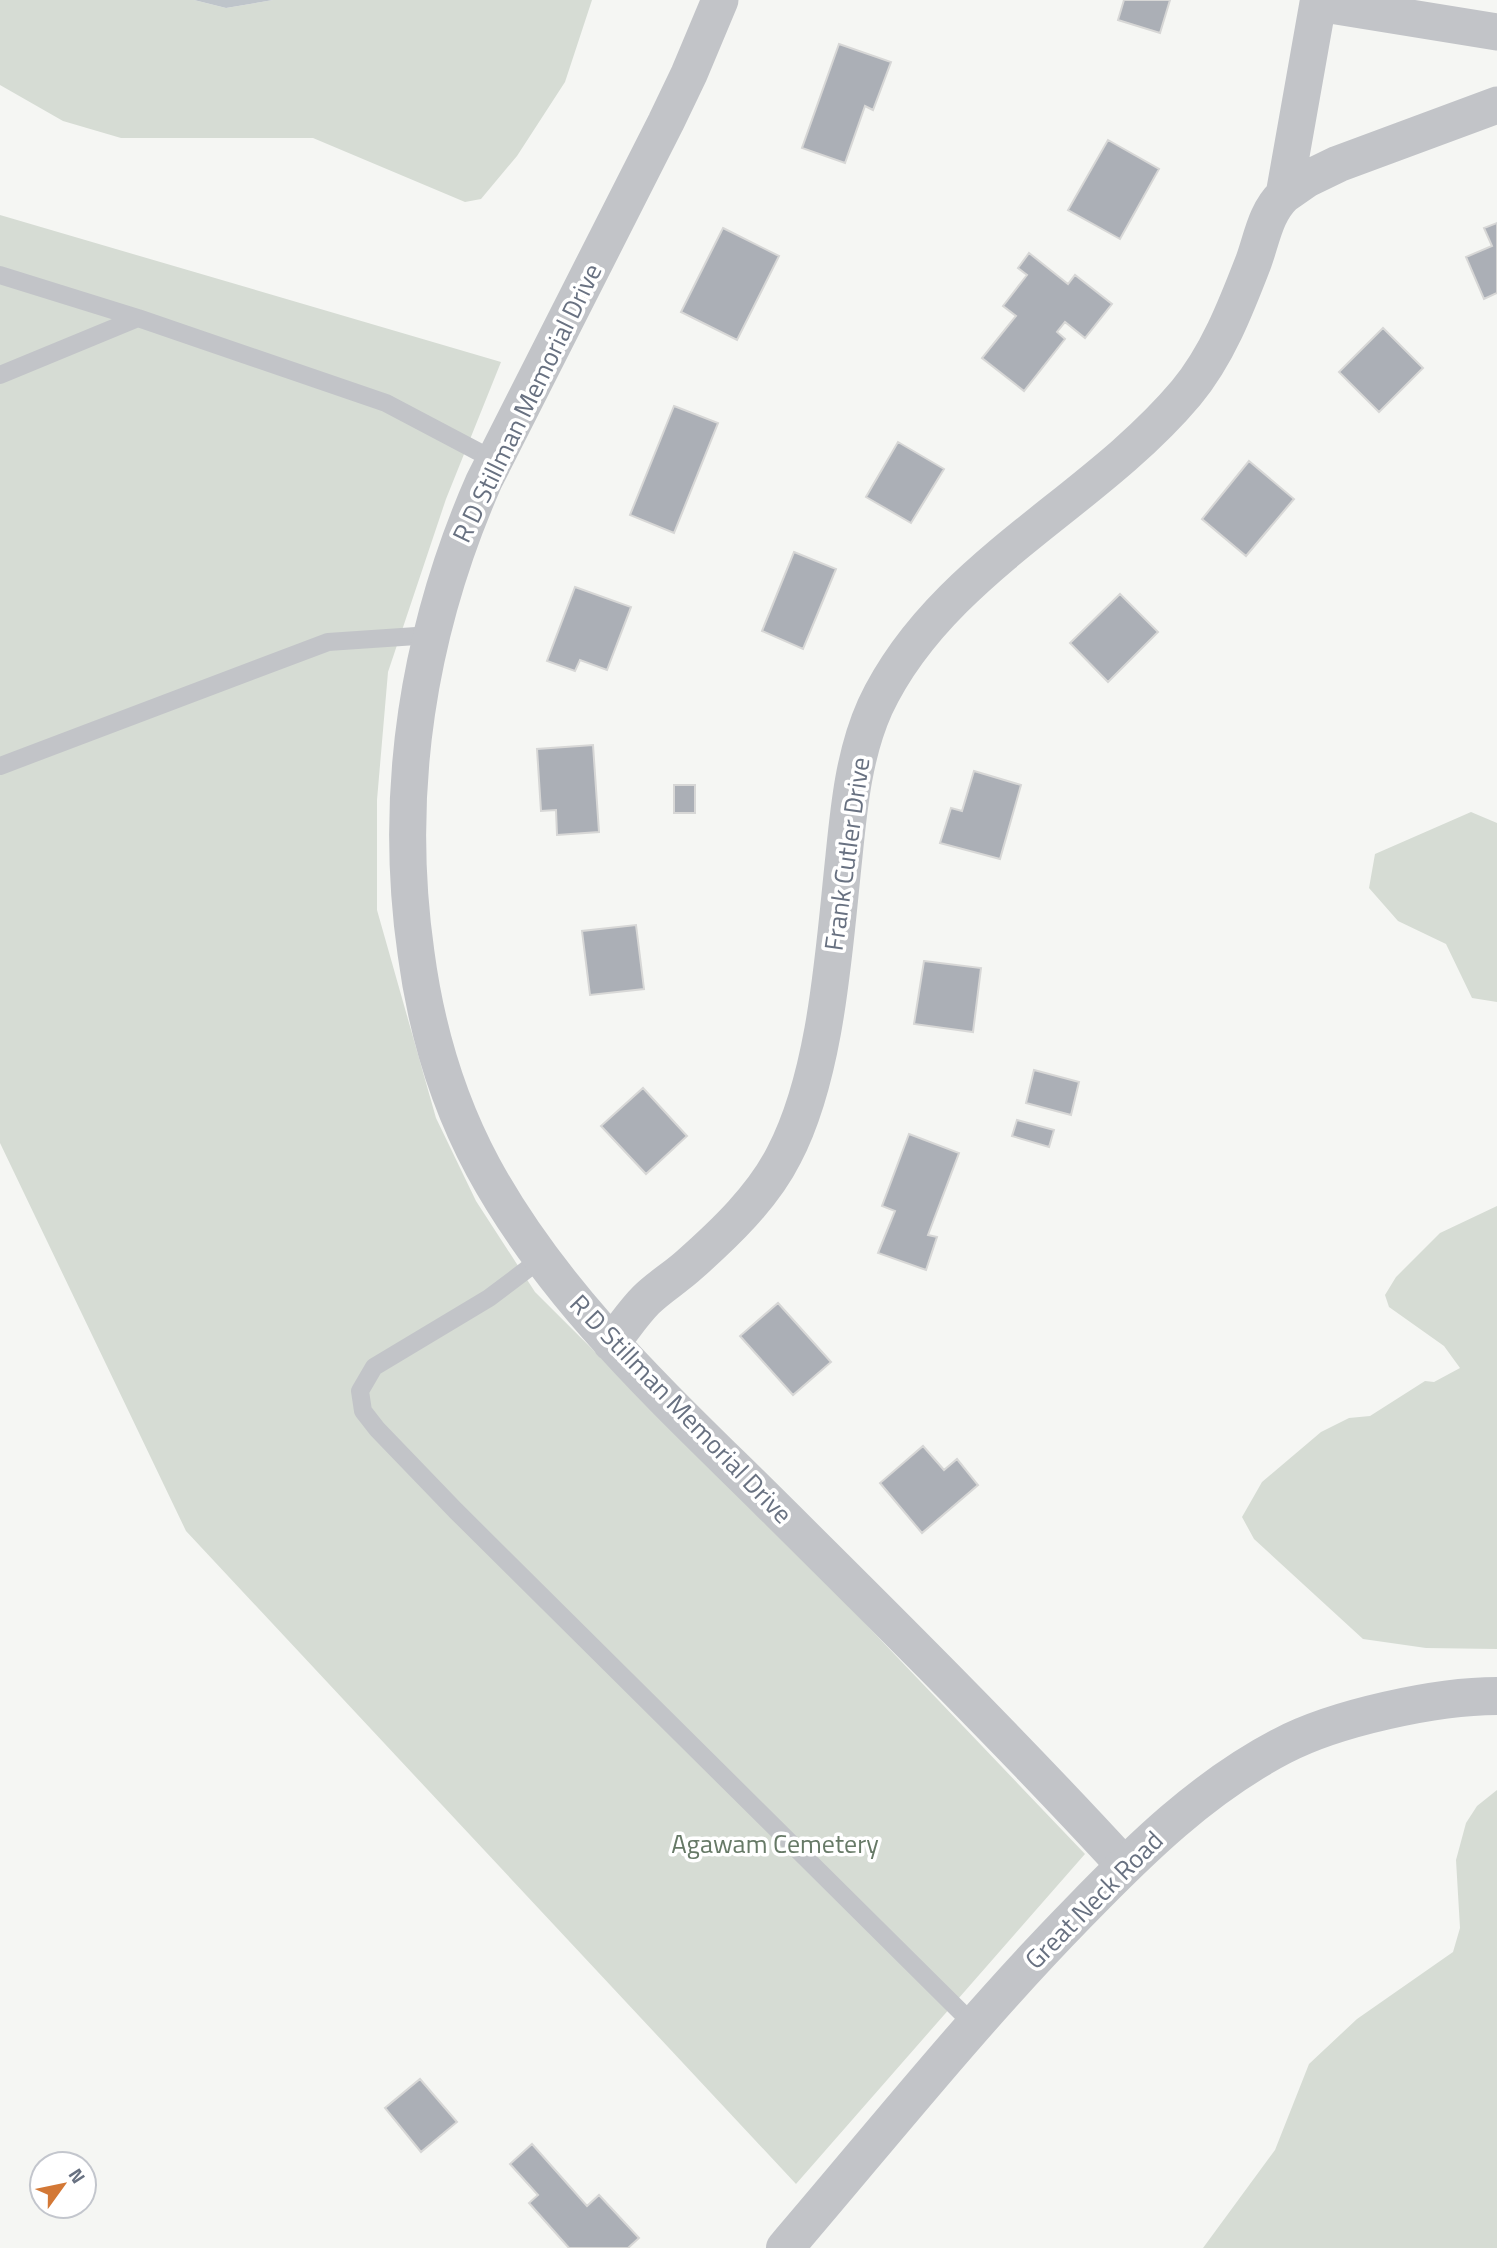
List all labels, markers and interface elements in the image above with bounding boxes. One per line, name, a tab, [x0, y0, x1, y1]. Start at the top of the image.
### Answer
street label: R D Stillman Memorial Drive	[442, 257, 611, 549]
street label: Frank Cutler Drive	[814, 755, 879, 953]
street label: R D Stillman Memorial Drive	[561, 1285, 802, 1532]
street label: Great Neck Road	[1015, 1821, 1172, 1978]
park label: Agawam Cemetery	[671, 1824, 879, 1863]
north arrow	[28, 2150, 98, 2220]
text: N	[62, 2162, 93, 2189]

